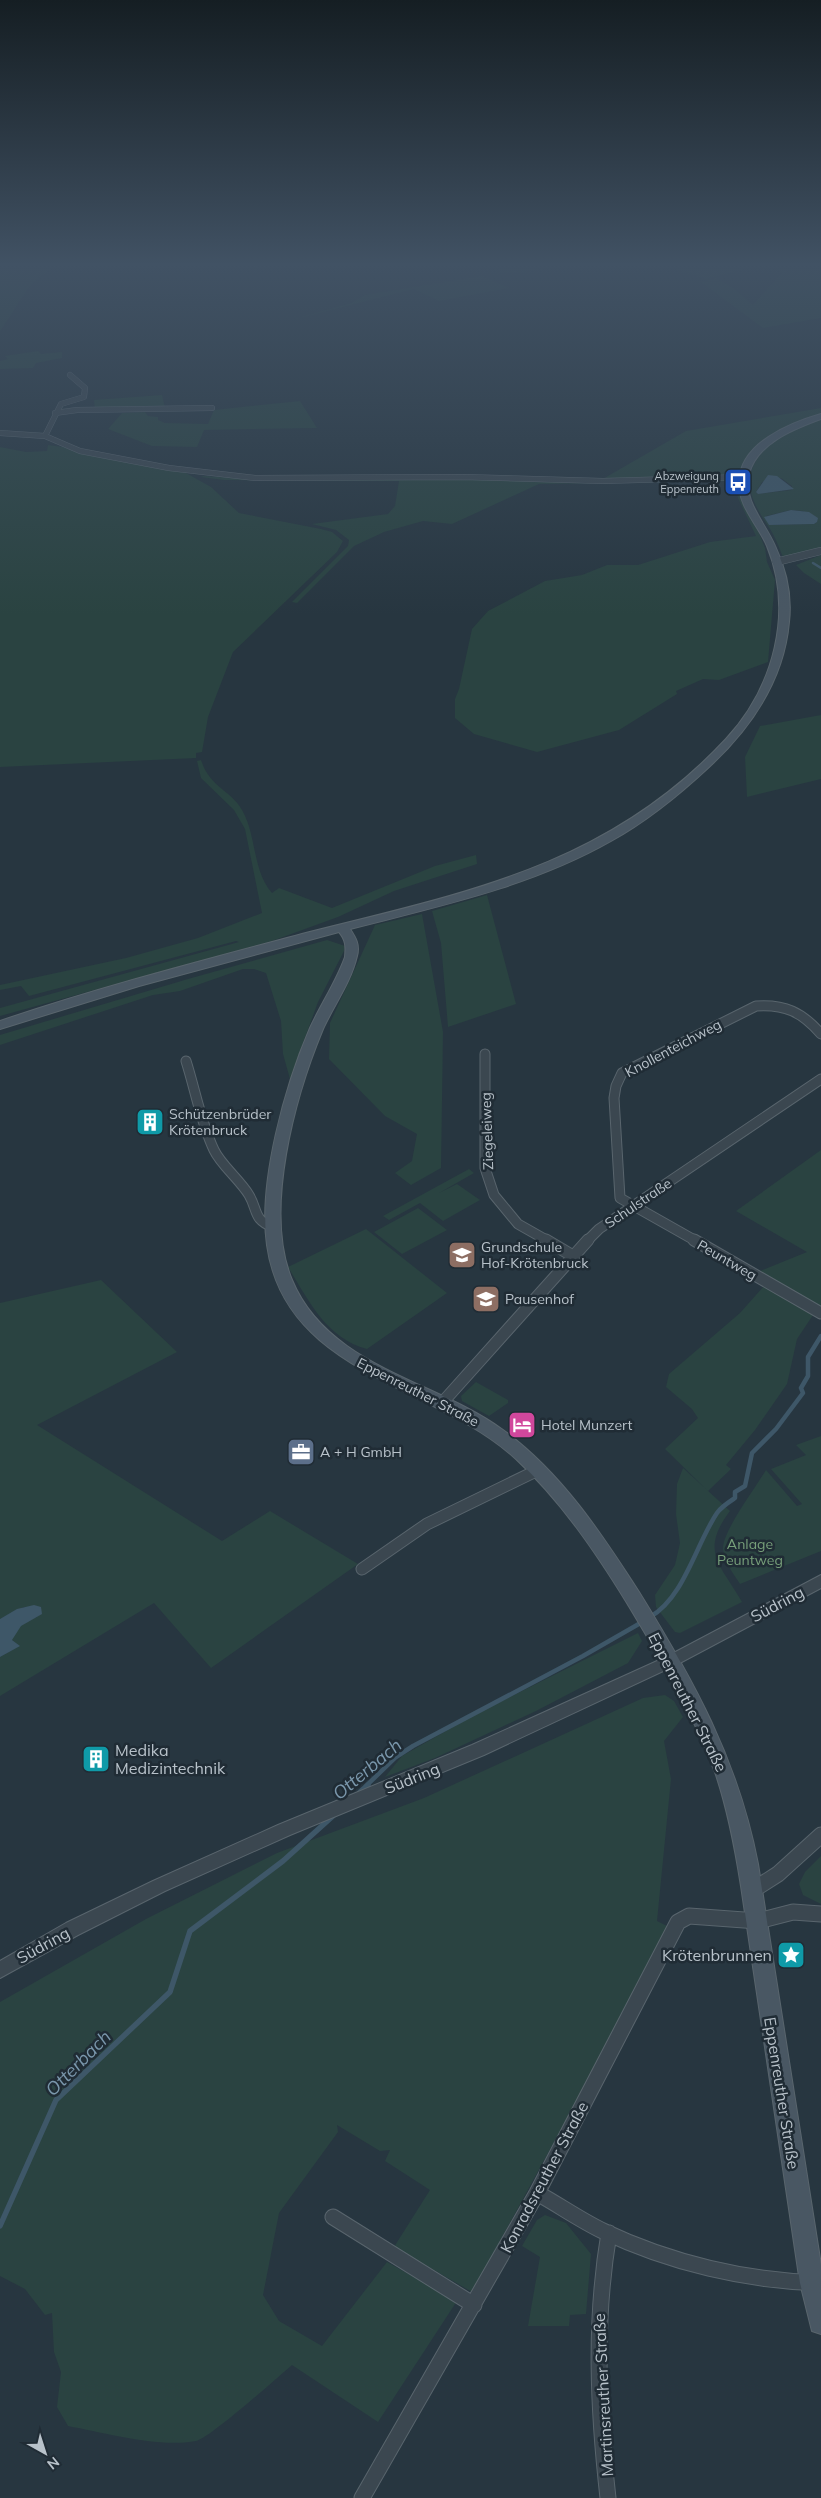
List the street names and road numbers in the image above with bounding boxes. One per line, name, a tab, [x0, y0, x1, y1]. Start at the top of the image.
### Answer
street label: Knollenteichweg	[622, 1015, 724, 1081]
street label: Ziegeleiweg	[477, 1092, 497, 1170]
street label: Schulstraße	[601, 1174, 675, 1232]
street label: Peuntweg	[694, 1236, 760, 1284]
street label: Eppenreuther Straße	[354, 1353, 482, 1431]
street label: Südring	[747, 1582, 807, 1626]
street label: Eppenreuther Straße	[644, 1629, 732, 1775]
street label: Südring	[382, 1758, 442, 1798]
street label: Südring	[13, 1922, 73, 1968]
street label: Eppenreuther Straße	[760, 2016, 804, 2170]
street label: Konradsreuther Straße	[496, 2098, 592, 2256]
street label: Martinsreuther Straße	[589, 2313, 617, 2477]

